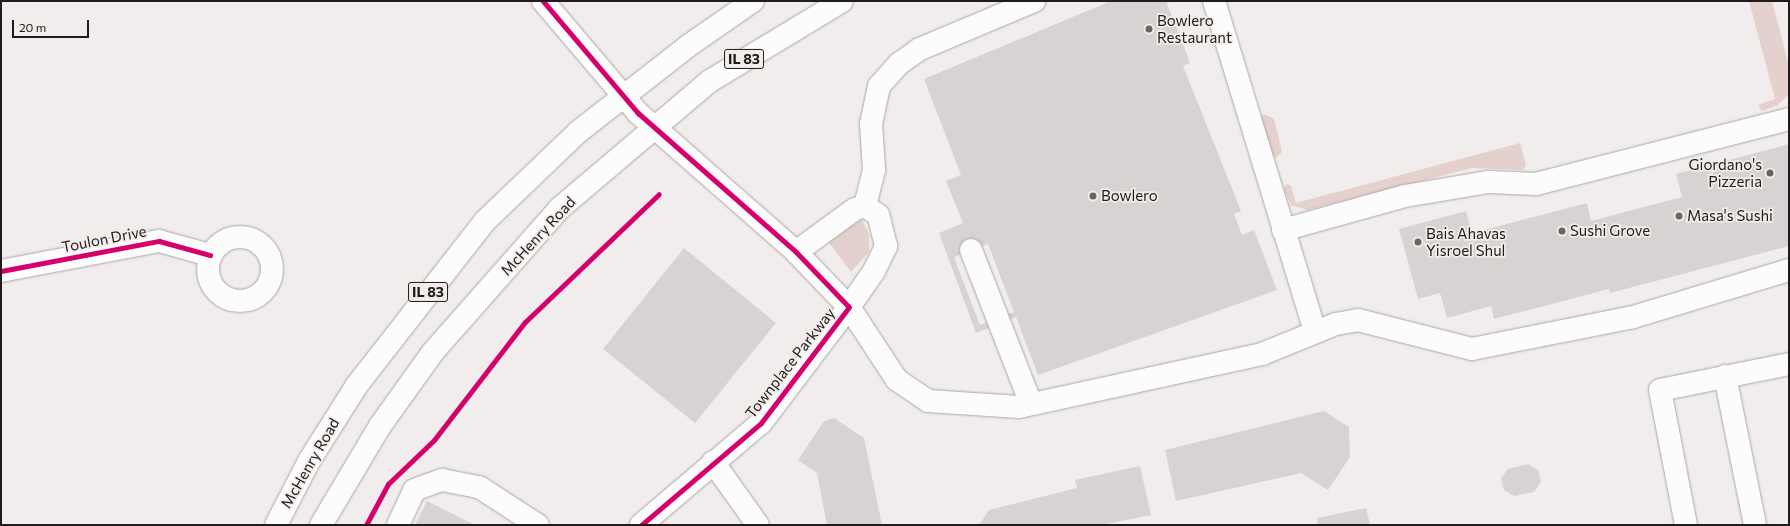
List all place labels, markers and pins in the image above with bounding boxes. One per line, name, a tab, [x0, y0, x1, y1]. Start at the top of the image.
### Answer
place label: Bowlero Restaurant	[1157, 11, 1232, 46]
marker: Bowlero Restaurant	[1144, 24, 1154, 34]
place label: Giordano's Pizzeria	[1689, 155, 1762, 190]
marker: Giordano's Pizzeria	[1765, 168, 1775, 178]
place label: Bowlero	[1101, 187, 1158, 205]
marker: Bowlero	[1088, 191, 1098, 201]
place label: Masa's Sushi	[1687, 207, 1773, 225]
marker: Masa's Sushi	[1674, 211, 1684, 221]
place label: Sushi Grove	[1570, 222, 1650, 240]
place label: Bais Ahavas Yisroel Shul	[1426, 224, 1506, 259]
marker: Sushi Grove	[1557, 226, 1567, 236]
marker: Bais Ahavas Yisroel Shul	[1413, 237, 1423, 247]

